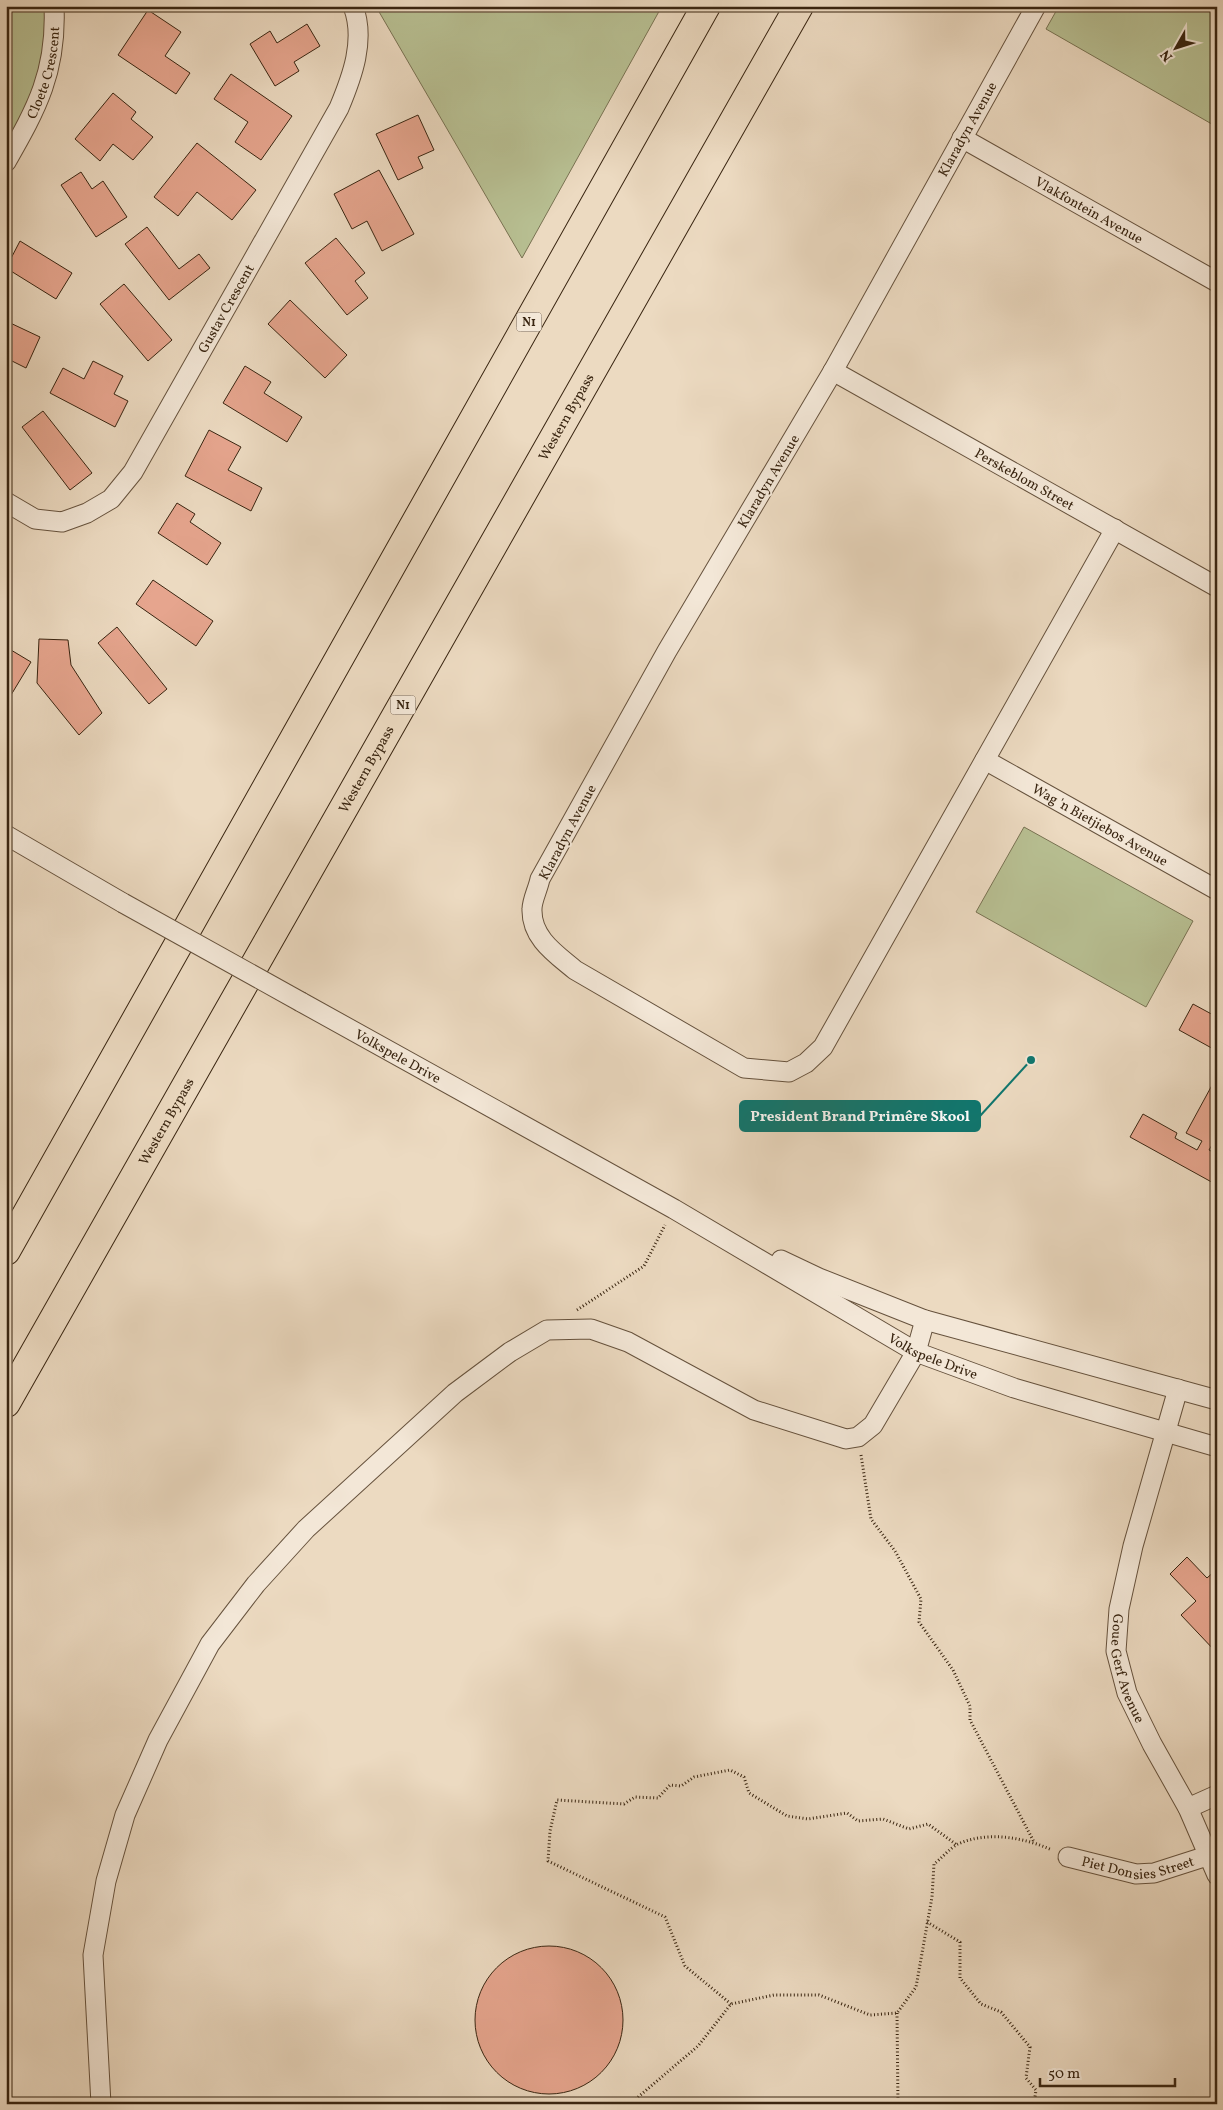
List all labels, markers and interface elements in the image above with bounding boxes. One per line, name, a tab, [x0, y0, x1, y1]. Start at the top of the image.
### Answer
north arrow	[1150, 22, 1200, 72]
street label: Cloete Crescent	[23, 26, 65, 123]
text: N	[1156, 45, 1178, 65]
street label: Klaradyn Avenue	[934, 78, 1002, 181]
street label: Vlakfontein Avenue	[1031, 173, 1146, 249]
street label: Gustav Crescent	[194, 261, 260, 357]
road number: N1	[516, 313, 542, 332]
street label: Western Bypass	[535, 371, 599, 465]
street label: Klaradyn Avenue	[734, 431, 805, 532]
street label: Perskeblom Street	[971, 445, 1077, 516]
road number: N1	[390, 696, 416, 714]
street label: Western Bypass	[335, 723, 399, 817]
street label: Wag 'n Bietjiebos Avenue	[1028, 780, 1171, 872]
street label: Klaradyn Avenue	[535, 781, 602, 884]
street label: Volkspele Drive	[351, 1026, 444, 1089]
street label: Western Bypass	[135, 1075, 200, 1169]
callout: President Brand Primêre Skool	[740, 1101, 980, 1131]
text: President Brand Primêre Skool	[750, 1107, 970, 1128]
street label: Volkspele Drive	[884, 1330, 980, 1385]
street label: Goue Gerf Avenue	[1105, 1613, 1148, 1727]
street label: Piet Donsies Street	[1080, 1850, 1196, 1866]
text: Piet Donsies Street	[1079, 1853, 1197, 1885]
scale bar	[1040, 2055, 1176, 2087]
text: 50 m	[1048, 2064, 1080, 2085]

